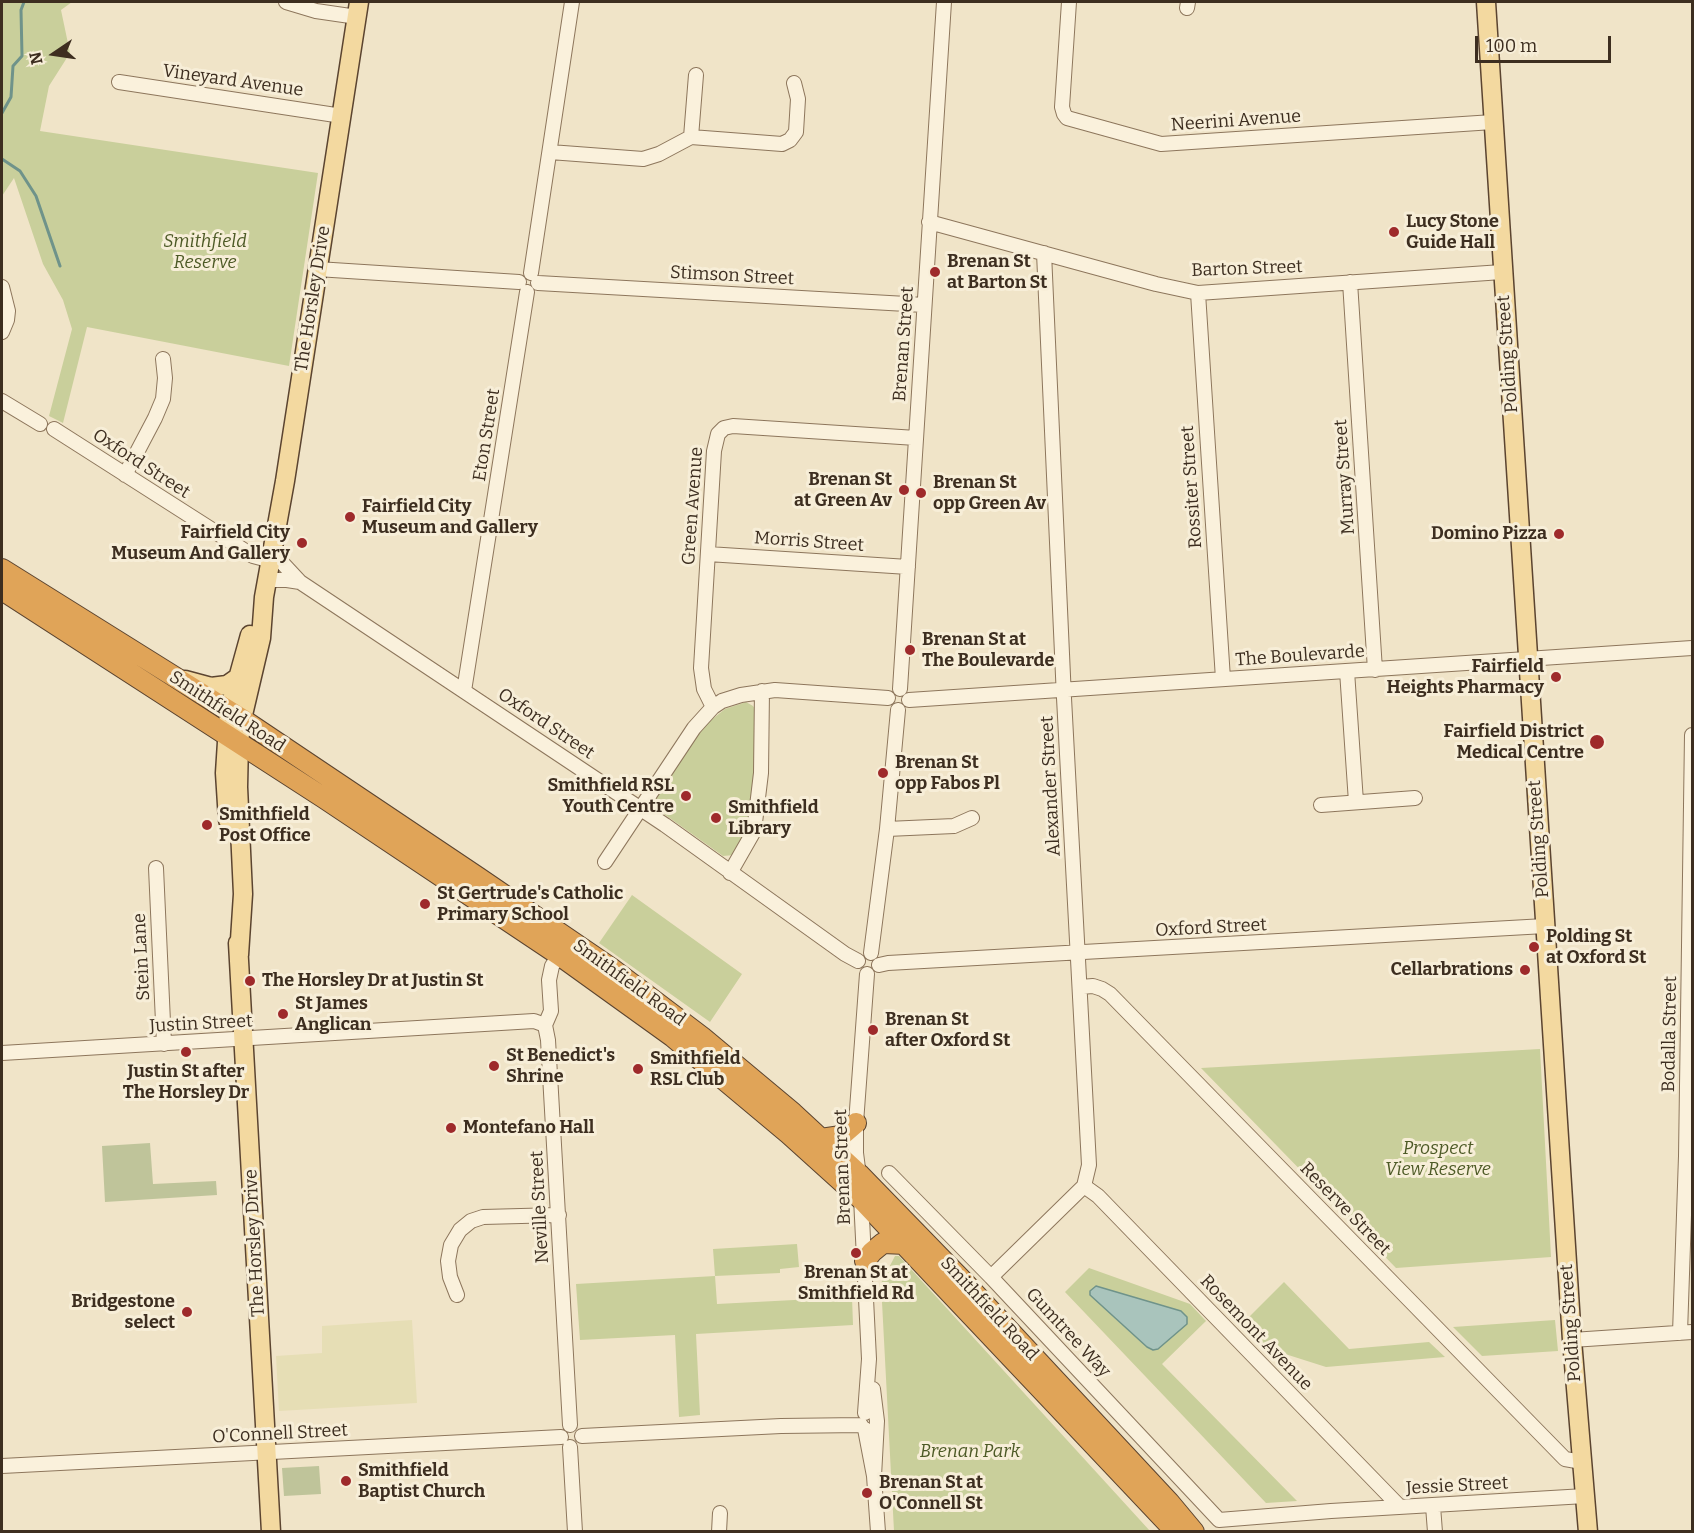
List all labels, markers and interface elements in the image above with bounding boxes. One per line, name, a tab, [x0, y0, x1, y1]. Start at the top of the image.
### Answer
north arrow	[24, 24, 84, 84]
scale bar	[1478, 24, 1614, 62]
text: 100 m	[1486, 35, 1537, 57]
text: N	[25, 50, 47, 66]
street label: Vineyard Avenue	[161, 60, 305, 102]
street label: Neerini Avenue	[1170, 106, 1302, 136]
place label: Lucy Stone Guide Hall	[1406, 211, 1499, 254]
street label: The Horsley Drive	[291, 224, 335, 374]
marker: Lucy Stone Guide Hall	[1387, 225, 1401, 239]
park label: Smithfield Reserve	[163, 231, 247, 274]
place label: Brenan St at Barton St	[947, 251, 1047, 294]
street label: Barton Street	[1191, 256, 1303, 282]
street label: Stimson Street	[669, 262, 795, 290]
marker: Brenan St at Barton St	[928, 265, 942, 279]
street label: Brenan Street	[889, 286, 919, 402]
street label: Polding Street	[1493, 294, 1523, 414]
street label: Eton Street	[469, 387, 505, 483]
street label: Murray Street	[1330, 419, 1360, 535]
street label: Oxford Street	[88, 425, 194, 503]
street label: Rossiter Street	[1177, 425, 1207, 549]
street label: Green Avenue	[678, 446, 708, 566]
place label: Brenan St at Green Av	[794, 469, 892, 512]
place label: Brenan St opp Green Av	[933, 472, 1046, 514]
marker: Brenan St at Green Av	[897, 483, 911, 497]
marker: Brenan St opp Green Av	[914, 486, 928, 500]
place label: Fairfield City Museum and Gallery	[362, 496, 538, 538]
marker: Fairfield City Museum and Gallery	[343, 510, 357, 524]
place label: Fairfield City Museum And Gallery	[111, 522, 290, 564]
place label: Domino Pizza	[1431, 523, 1547, 545]
street label: Morris Street	[753, 527, 865, 557]
marker: Domino Pizza	[1552, 527, 1566, 541]
marker: Fairfield City Museum And Gallery	[295, 536, 309, 550]
place label: Brenan St at The Boulevarde	[922, 629, 1054, 672]
street label: The Boulevarde	[1235, 641, 1365, 671]
marker: Brenan St at The Boulevarde	[903, 643, 917, 657]
place label: Fairfield Heights Pharmacy	[1387, 656, 1544, 698]
street label: Smithfield Road	[165, 667, 289, 757]
marker: Fairfield Heights Pharmacy	[1549, 670, 1563, 684]
street label: Oxford Street	[494, 684, 598, 764]
street label: Alexander Street	[1037, 715, 1065, 857]
place label: Fairfield District Medical Centre	[1444, 721, 1584, 764]
marker: Fairfield District Medical Centre	[1588, 733, 1606, 751]
place label: Brenan St opp Fabos Pl	[895, 752, 1000, 795]
marker: Brenan St opp Fabos Pl	[876, 766, 890, 780]
place label: Smithfield RSL Youth Centre	[548, 775, 674, 818]
street label: Polding Street	[1524, 779, 1554, 899]
marker: Smithfield RSL Youth Centre	[679, 789, 693, 803]
place label: Smithfield Library	[728, 797, 819, 840]
place label: Smithfield Post Office	[219, 804, 311, 846]
marker: Smithfield Library	[709, 811, 723, 825]
marker: Smithfield Post Office	[200, 818, 214, 832]
place label: St Gertrude's Catholic Primary School	[437, 883, 623, 926]
marker: St Gertrude's Catholic Primary School	[418, 897, 432, 911]
street label: Stein Lane	[129, 913, 155, 1001]
street label: Oxford Street	[1155, 914, 1267, 942]
place label: Polding St at Oxford St	[1546, 926, 1646, 968]
street label: Smithfield Road	[569, 935, 689, 1031]
marker: Polding St at Oxford St	[1527, 940, 1541, 954]
place label: Cellarbrations	[1390, 959, 1513, 981]
marker: Cellarbrations	[1518, 963, 1532, 977]
place label: The Horsley Dr at Justin St	[262, 970, 484, 992]
marker: The Horsley Dr at Justin St	[243, 974, 257, 988]
street label: Bodalla Street	[1658, 976, 1682, 1092]
place label: St James Anglican	[295, 993, 371, 1036]
marker: St James Anglican	[276, 1007, 290, 1021]
place label: Brenan St after Oxford St	[885, 1009, 1010, 1052]
street label: Justin Street	[149, 1011, 253, 1037]
marker: Brenan St after Oxford St	[866, 1023, 880, 1037]
marker: Justin St after The Horsley Dr	[179, 1045, 193, 1059]
place label: St Benedict's Shrine	[506, 1045, 615, 1088]
place label: Smithfield RSL Club	[650, 1048, 741, 1090]
marker: St Benedict's Shrine	[487, 1059, 501, 1073]
place label: Justin St after The Horsley Dr	[123, 1061, 249, 1104]
marker: Smithfield RSL Club	[631, 1062, 645, 1076]
street label: Brenan Street	[830, 1109, 856, 1225]
place label: Montefano Hall	[463, 1117, 594, 1139]
marker: Montefano Hall	[444, 1121, 458, 1135]
park label: Prospect View Reserve	[1385, 1138, 1491, 1180]
street label: Neville Street	[526, 1150, 554, 1264]
street label: Reserve Street	[1295, 1158, 1395, 1260]
street label: The Horsley Drive	[240, 1169, 270, 1317]
marker: Brenan St at Smithfield Rd	[849, 1246, 863, 1260]
street label: Smithfield Road	[935, 1253, 1043, 1365]
place label: Brenan St at Smithfield Rd	[798, 1262, 914, 1304]
street label: Polding Street	[1556, 1263, 1586, 1383]
street label: Rosemont Avenue	[1195, 1271, 1317, 1395]
street label: Gumtree Way	[1021, 1284, 1115, 1382]
place label: Bridgestone select	[71, 1291, 175, 1334]
marker: Bridgestone select	[180, 1305, 194, 1319]
street label: O'Connell Street	[212, 1420, 348, 1448]
park label: Brenan Park	[920, 1441, 1020, 1463]
place label: Smithfield Baptist Church	[358, 1460, 485, 1502]
place label: Brenan St at O'Connell St	[879, 1472, 983, 1514]
street label: Jessie Street	[1405, 1473, 1509, 1499]
marker: Smithfield Baptist Church	[339, 1474, 353, 1488]
marker: Brenan St at O'Connell St	[860, 1486, 874, 1500]

